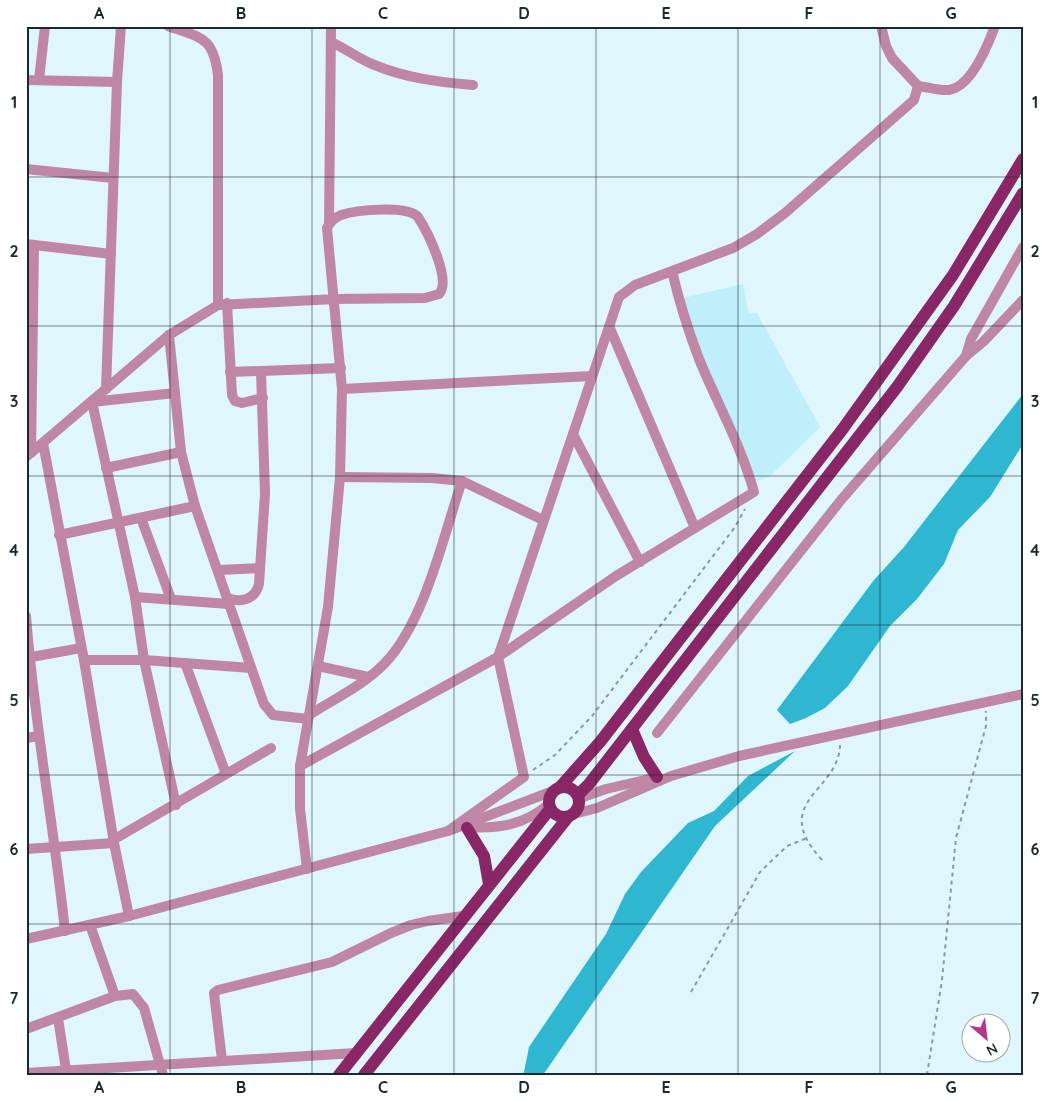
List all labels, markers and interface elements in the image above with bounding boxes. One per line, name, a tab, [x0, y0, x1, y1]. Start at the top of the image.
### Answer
text: A	[94, 3, 105, 23]
text: B	[236, 3, 246, 23]
text: C	[378, 3, 388, 23]
text: D	[518, 3, 530, 23]
text: E	[661, 3, 671, 23]
text: F	[805, 3, 814, 23]
text: G	[945, 3, 957, 23]
text: 1	[11, 92, 17, 112]
text: 1	[1032, 92, 1038, 112]
text: 2	[9, 241, 19, 261]
text: 2	[1030, 241, 1040, 261]
text: 3	[10, 391, 18, 411]
text: 3	[1031, 391, 1039, 411]
text: 4	[9, 540, 19, 560]
text: 4	[1030, 540, 1040, 560]
text: 5	[9, 690, 19, 710]
text: 5	[1030, 690, 1040, 710]
text: 6	[10, 839, 19, 859]
text: 6	[1031, 839, 1040, 859]
text: 7	[10, 988, 19, 1008]
text: 7	[1031, 988, 1040, 1008]
north arrow	[962, 1014, 1012, 1064]
text: N	[983, 1039, 1001, 1060]
text: A	[94, 1077, 105, 1097]
text: B	[236, 1077, 246, 1097]
text: C	[378, 1077, 388, 1097]
text: D	[518, 1077, 530, 1097]
text: E	[661, 1077, 671, 1097]
text: F	[805, 1077, 814, 1097]
text: G	[945, 1077, 957, 1097]

